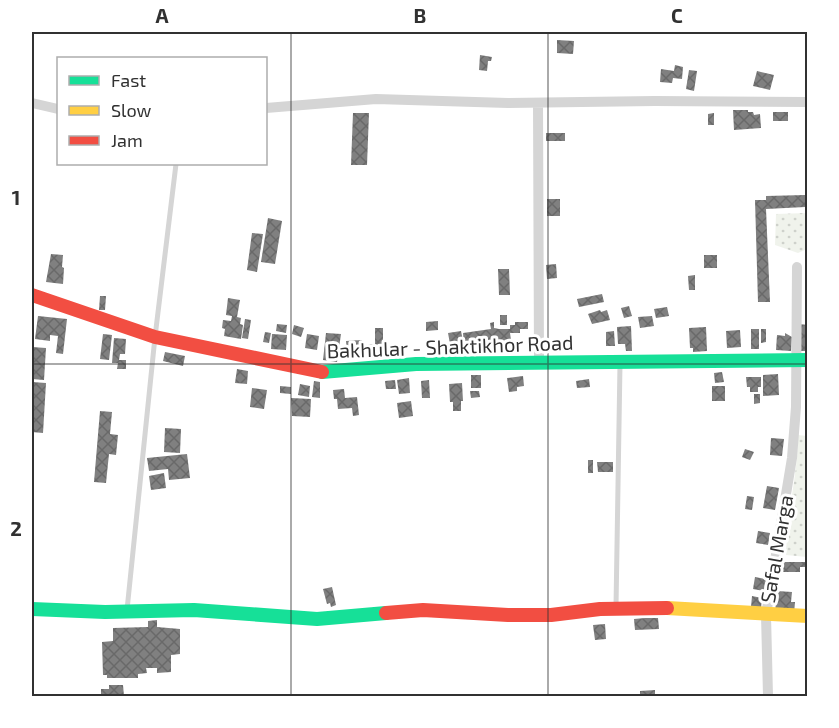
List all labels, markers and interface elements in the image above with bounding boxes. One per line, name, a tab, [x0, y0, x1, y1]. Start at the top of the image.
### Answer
text: A	[155, 3, 169, 27]
text: B	[414, 3, 426, 27]
text: C	[671, 3, 683, 27]
legend	[57, 57, 267, 165]
text: Fast	[111, 69, 146, 91]
text: Slow	[111, 99, 152, 121]
text: Jam	[111, 129, 143, 151]
text: 1	[12, 185, 20, 209]
street label: Bakhular - Shaktikhor Road	[326, 330, 574, 362]
street label: Safal Marga	[755, 493, 797, 605]
text: 2	[10, 516, 22, 540]

